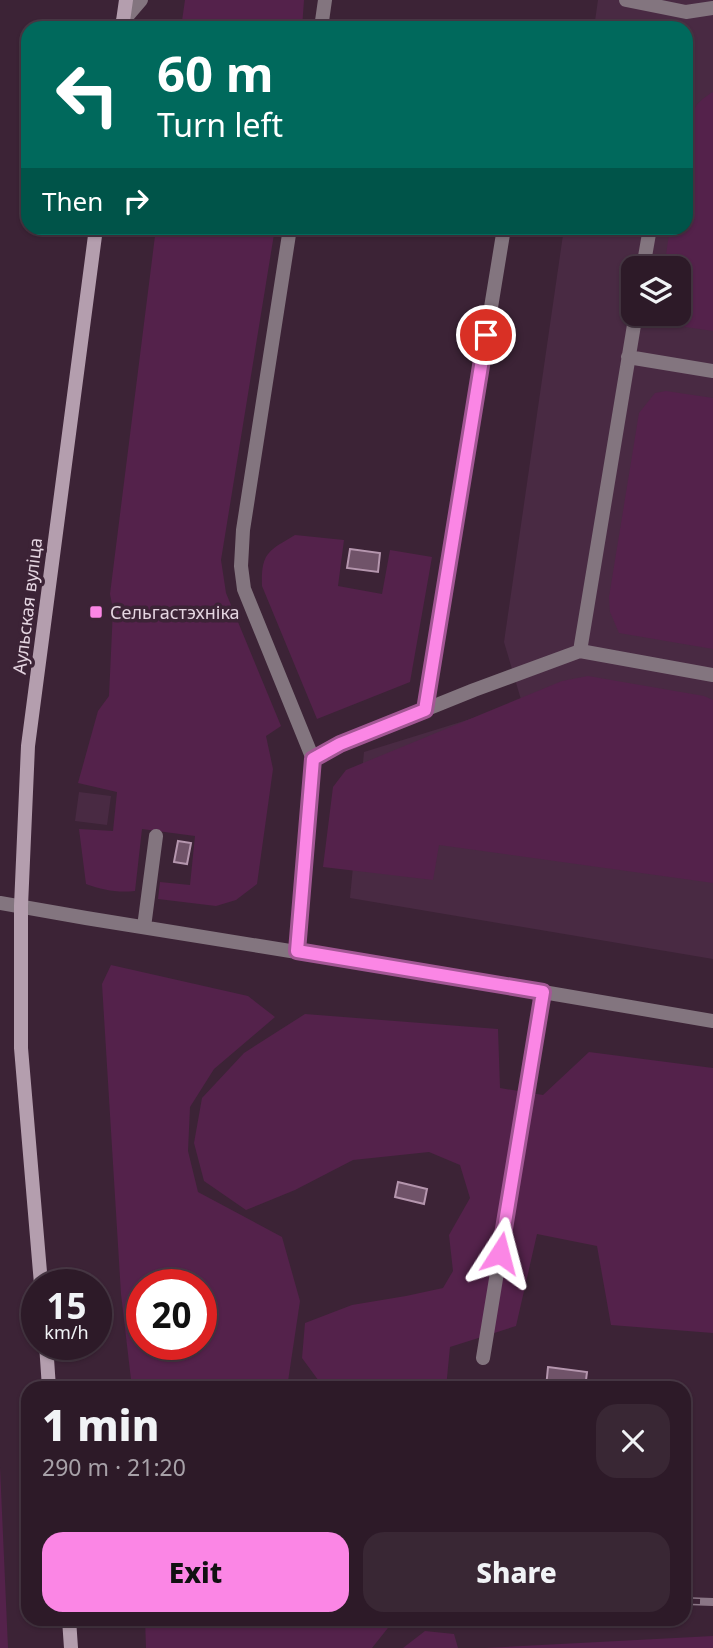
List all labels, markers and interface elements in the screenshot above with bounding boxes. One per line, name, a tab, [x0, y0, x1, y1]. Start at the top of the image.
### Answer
text: 60 m	[157, 40, 274, 106]
icon: left	[42, 49, 133, 140]
text: Turn left	[157, 103, 283, 146]
icon: right	[117, 182, 155, 220]
text: Then	[42, 183, 103, 219]
map controls	[621, 256, 691, 326]
button: layers	[621, 256, 691, 326]
pin	[456, 305, 516, 365]
icon: arrive	[467, 316, 505, 354]
street label: Аульская вуліца	[7, 536, 47, 676]
place label: Сельгастэхніка	[110, 600, 240, 624]
marker: Сельгастэхніка	[88, 604, 104, 620]
position arrow	[463, 1216, 537, 1290]
speed limit sign: 20	[126, 1269, 217, 1360]
text: 15	[46, 1282, 87, 1329]
text: km/h	[44, 1320, 89, 1344]
text: 1 min	[42, 1396, 159, 1453]
button: close	[596, 1404, 670, 1478]
text: 290 m · 21:20	[42, 1451, 186, 1483]
button: Exit	[42, 1532, 349, 1612]
button: Share	[363, 1532, 670, 1612]

